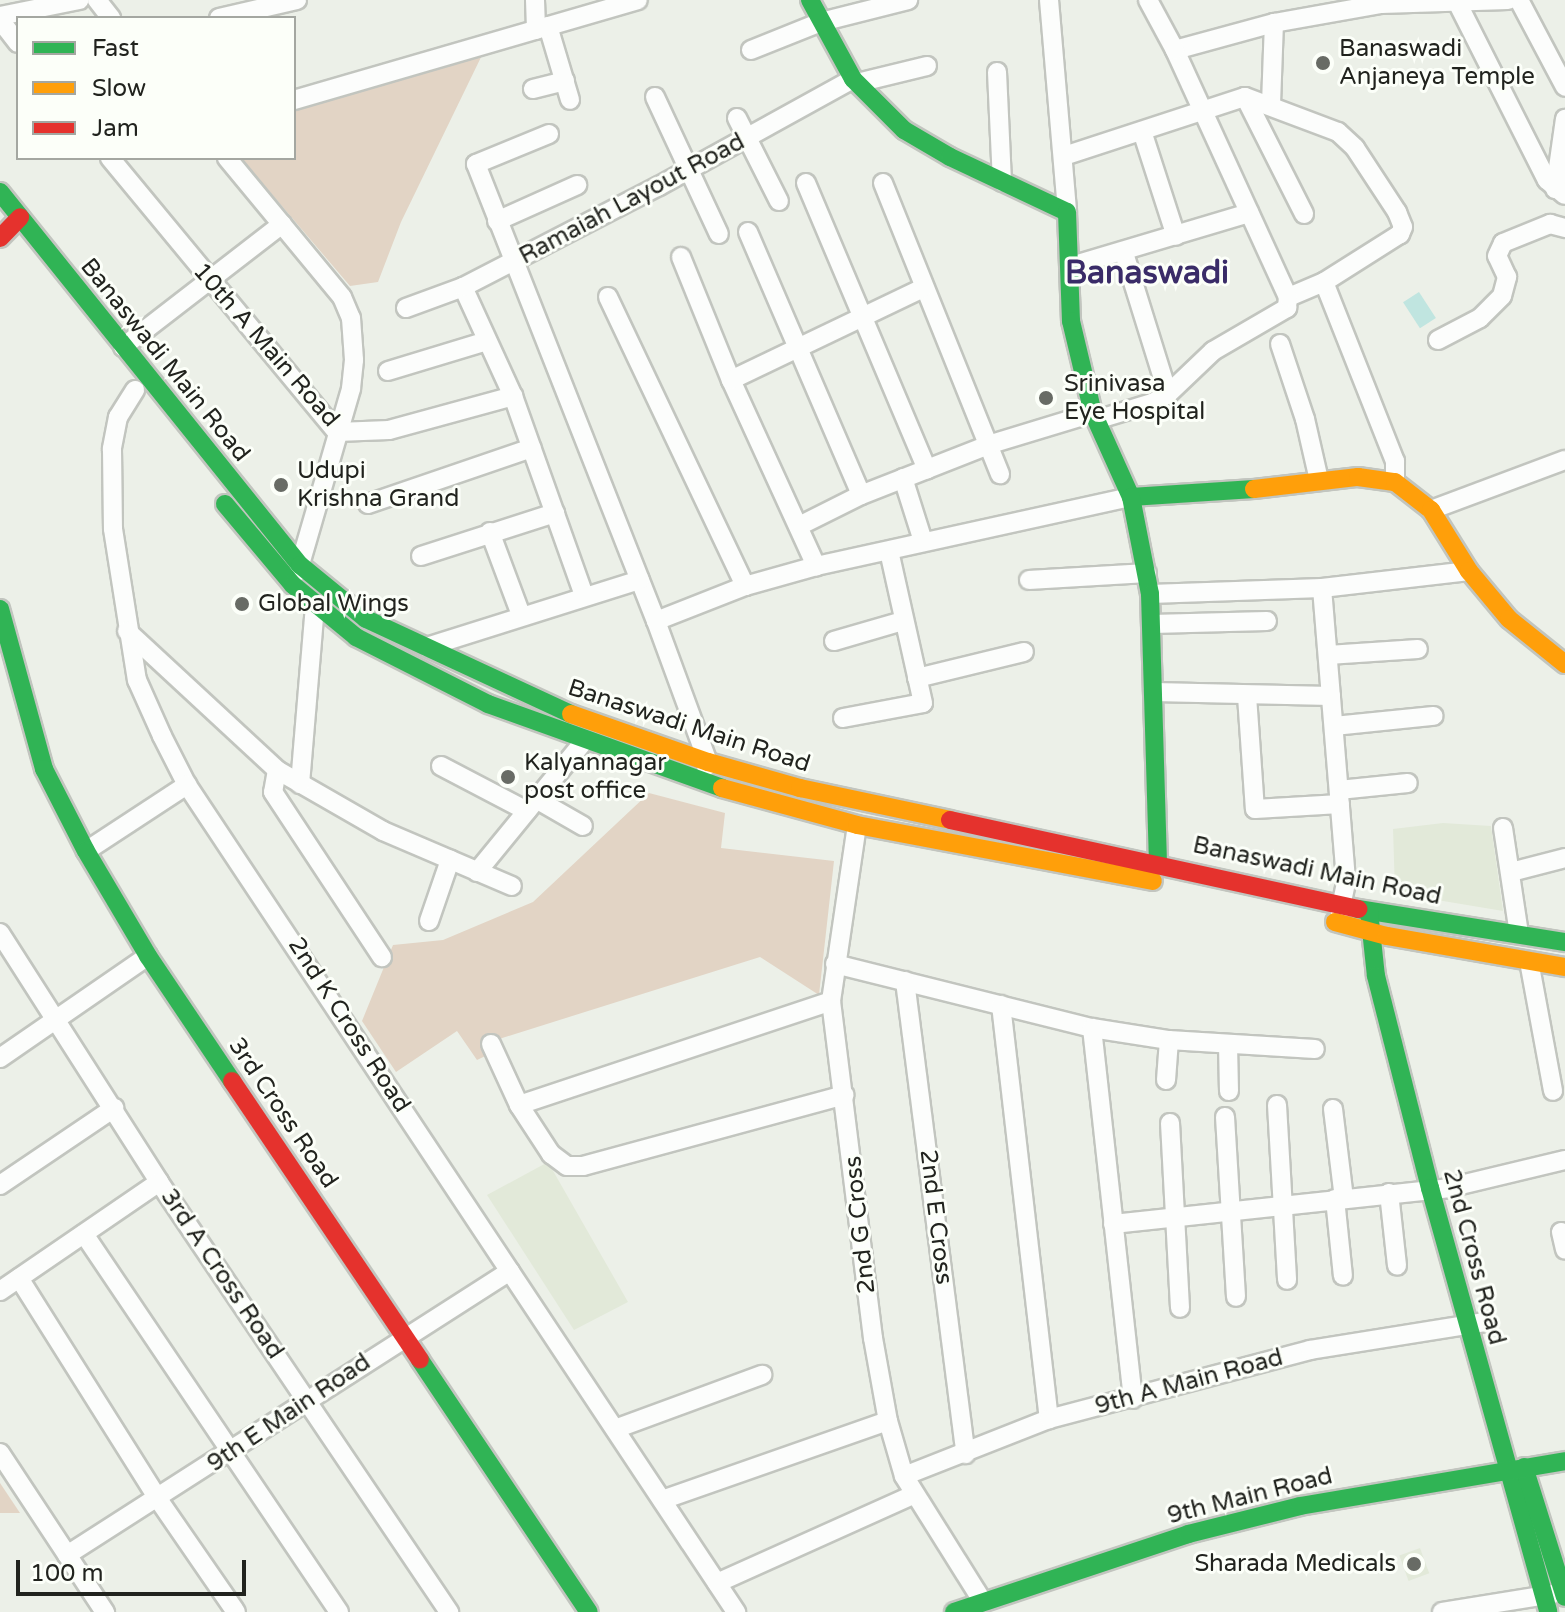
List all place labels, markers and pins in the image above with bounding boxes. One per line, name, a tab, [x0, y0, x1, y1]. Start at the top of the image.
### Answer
place label: Banaswadi Anjaneya Temple	[1339, 35, 1535, 91]
marker: Banaswadi Anjaneya Temple	[1314, 54, 1332, 72]
place label: Srinivasa Eye Hospital	[1064, 370, 1205, 426]
marker: Srinivasa Eye Hospital	[1035, 387, 1057, 409]
place label: Udupi Krishna Grand	[297, 457, 459, 513]
marker: Udupi Krishna Grand	[272, 476, 290, 494]
place label: Global Wings	[258, 590, 409, 618]
marker: Global Wings	[233, 595, 251, 613]
place label: Kalyannagar post office	[524, 749, 666, 805]
marker: Kalyannagar post office	[499, 768, 517, 786]
place label: Sharada Medicals	[1194, 1550, 1396, 1578]
marker: Sharada Medicals	[1403, 1553, 1425, 1575]

